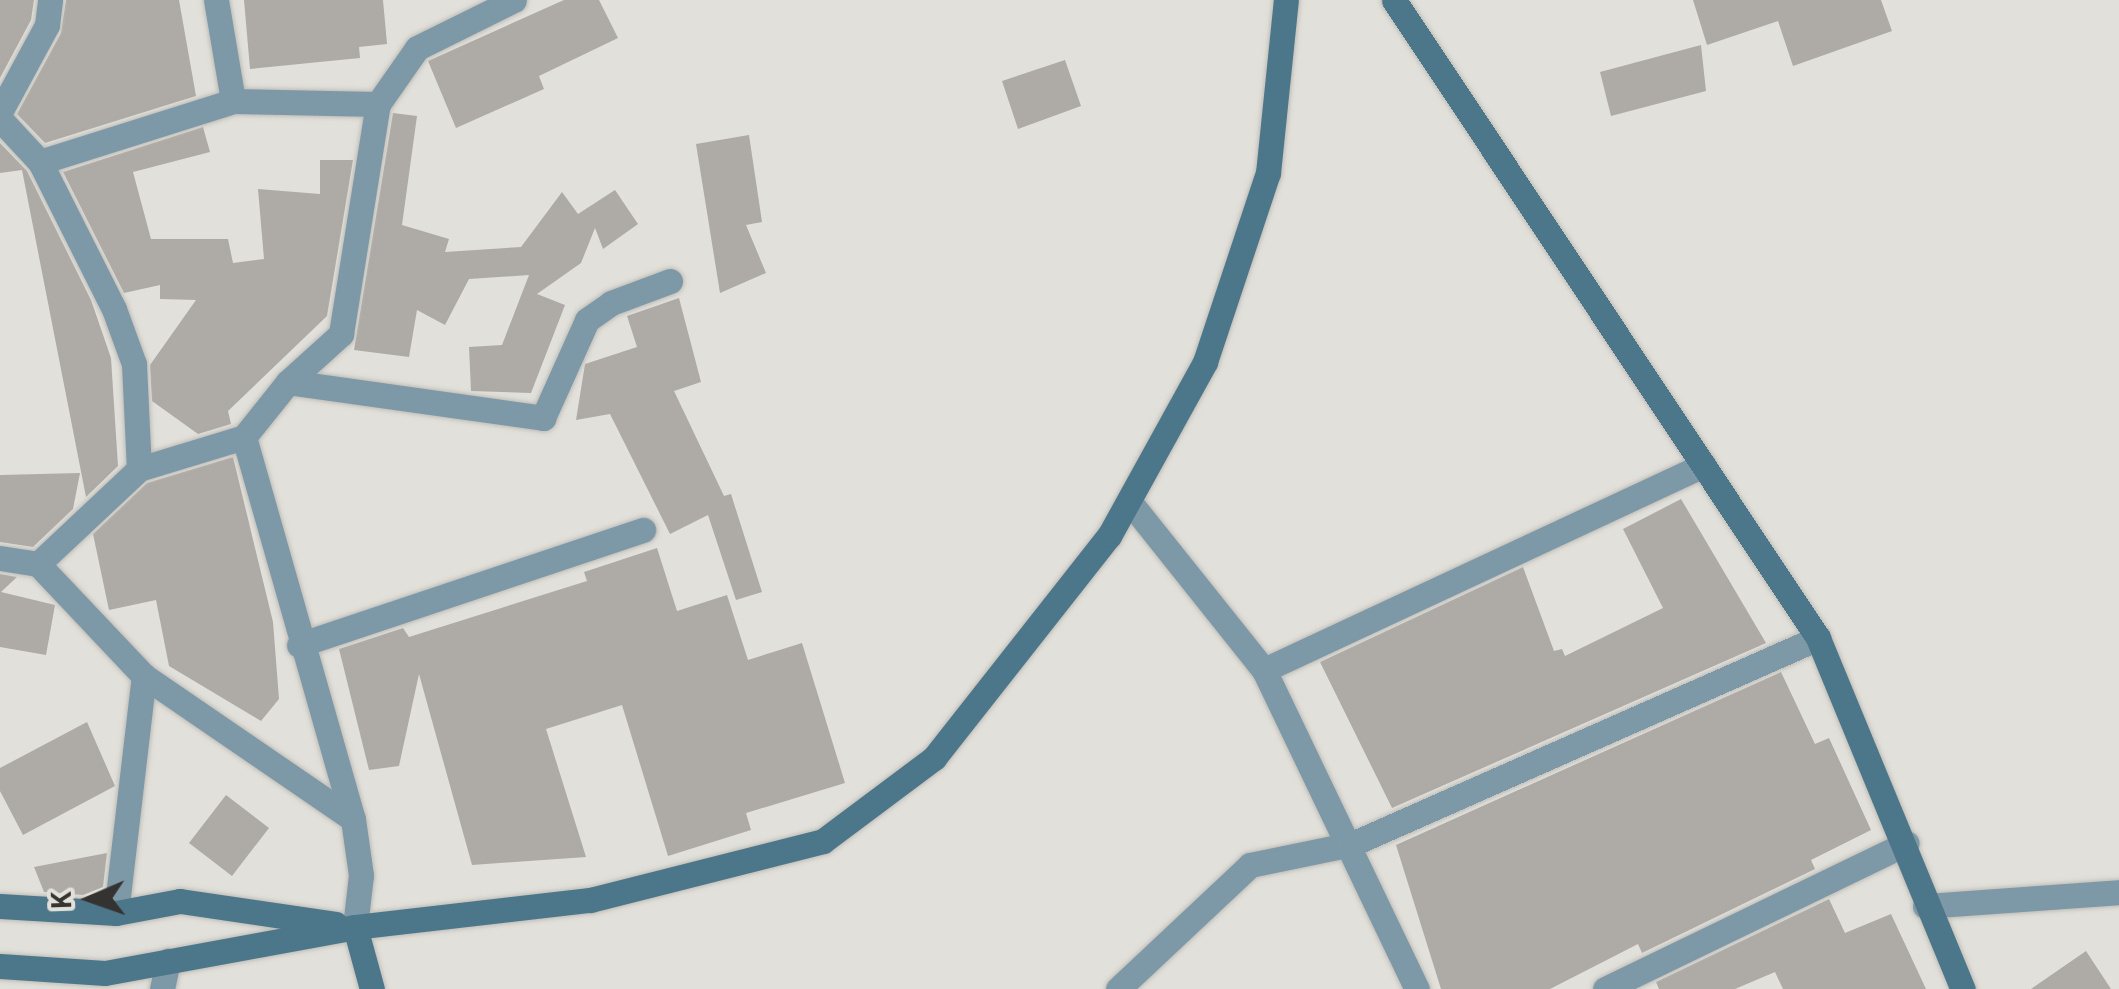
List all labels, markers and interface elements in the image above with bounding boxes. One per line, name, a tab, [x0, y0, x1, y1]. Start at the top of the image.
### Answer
north arrow	[40, 849, 140, 949]
text: K	[43, 891, 77, 909]

